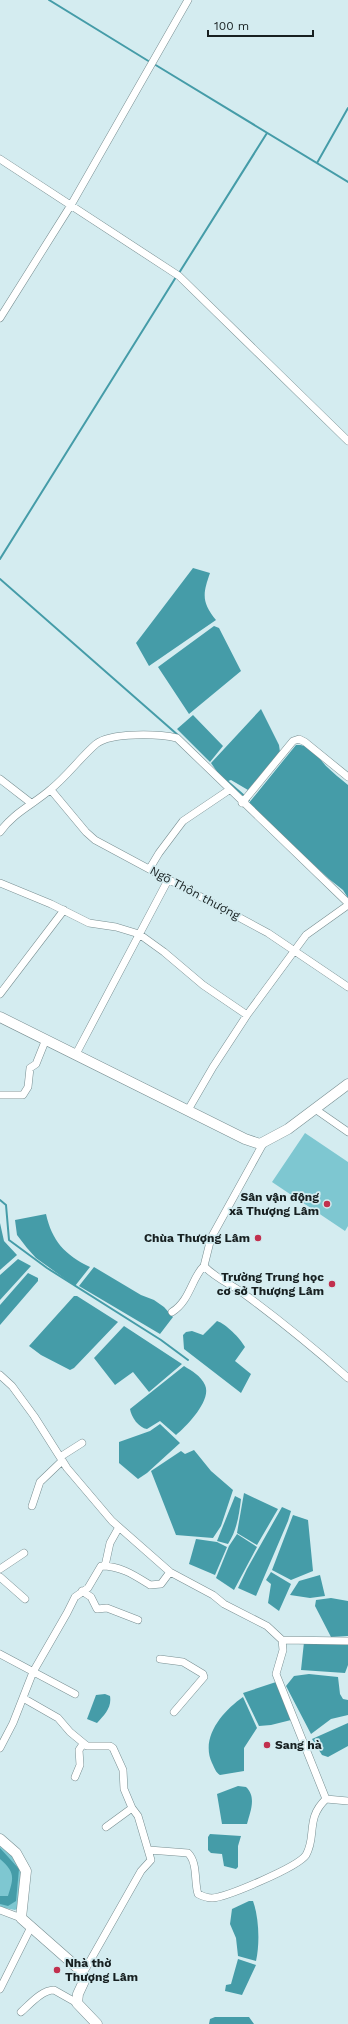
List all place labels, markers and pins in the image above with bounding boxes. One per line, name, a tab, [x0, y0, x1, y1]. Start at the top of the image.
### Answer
place label: Sân vận động xã Thượng Lâm	[229, 1190, 319, 1218]
marker: Sân vận động xã Thượng Lâm	[322, 1199, 332, 1209]
place label: Chùa Thượng Lâm	[144, 1231, 250, 1245]
marker: Chùa Thượng Lâm	[253, 1233, 263, 1243]
place label: Trường Trung học cơ sở Thượng Lâm	[217, 1270, 324, 1298]
marker: Trường Trung học cơ sở Thượng Lâm	[327, 1279, 337, 1289]
place label: Sang hà	[275, 1738, 322, 1752]
marker: Sang hà	[262, 1740, 272, 1750]
place label: Nhà thờ Thượng Lâm	[65, 1956, 138, 1984]
marker: Nhà thờ Thượng Lâm	[52, 1965, 62, 1975]

